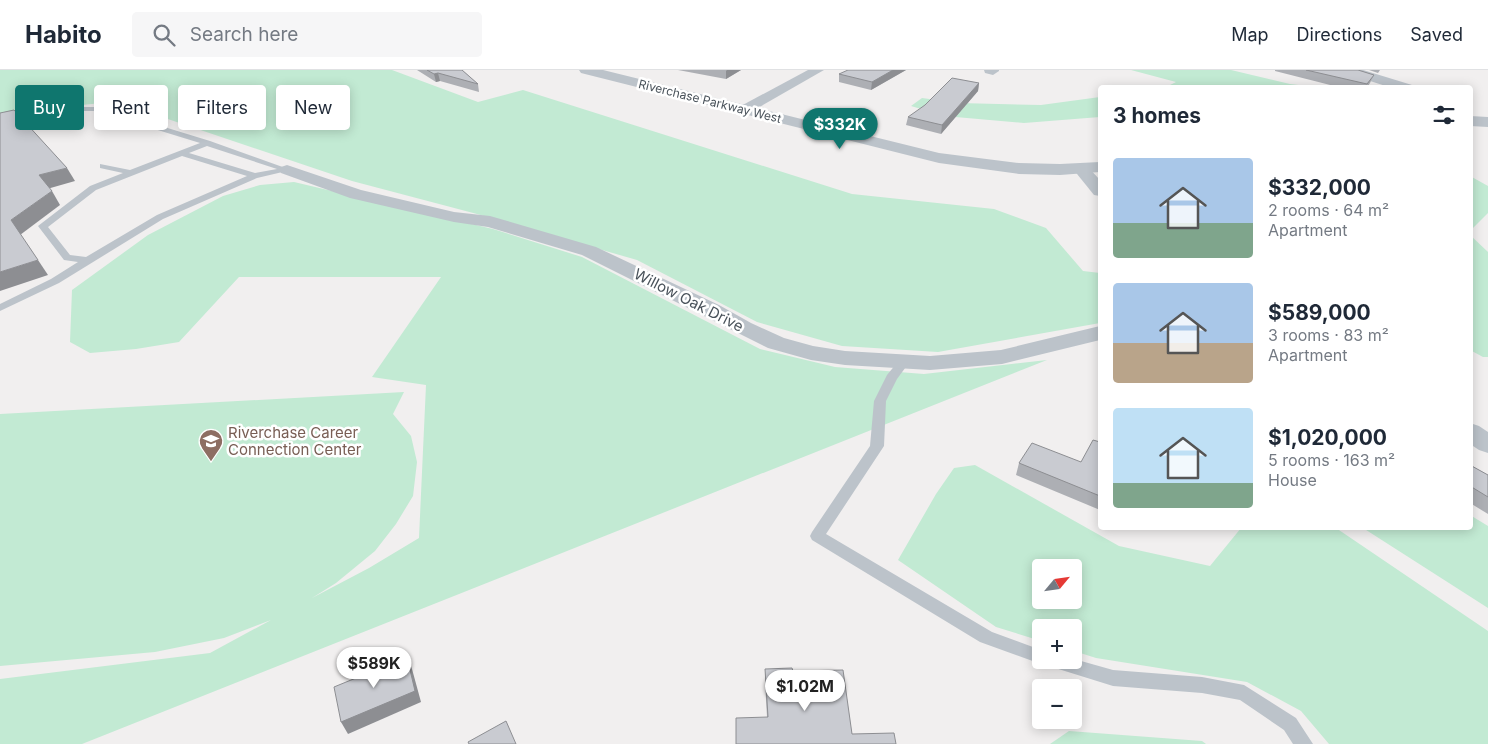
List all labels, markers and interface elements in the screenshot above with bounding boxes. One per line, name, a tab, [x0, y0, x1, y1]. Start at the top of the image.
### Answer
search box	[132, 12, 482, 57]
text: Habito	[25, 20, 102, 49]
icon: search	[150, 21, 178, 49]
text: Search here	[190, 23, 298, 46]
text: Map	[1231, 24, 1269, 45]
text: Directions	[1297, 24, 1382, 45]
text: Saved	[1410, 24, 1463, 45]
street label: Riverchase Parkway West	[637, 76, 783, 126]
chip: Buy	[15, 85, 84, 130]
chip: Rent	[94, 85, 168, 130]
chip: Filters	[178, 85, 266, 130]
chip: New	[276, 85, 350, 130]
icon: filters	[1430, 101, 1458, 129]
text: 3 homes	[1113, 103, 1201, 128]
pin: $332K	[805, 108, 875, 150]
text: $332K	[814, 114, 866, 134]
text: $332,000	[1268, 175, 1371, 200]
icon: home	[1153, 178, 1213, 238]
text: 2 rooms · 64 m²	[1268, 200, 1389, 220]
text: Apartment	[1268, 220, 1348, 240]
street label: Willow Oak Drive	[631, 264, 747, 336]
text: $589,000	[1268, 300, 1371, 325]
icon: home	[1153, 303, 1213, 363]
text: 3 rooms · 83 m²	[1268, 325, 1389, 345]
text: Apartment	[1268, 345, 1348, 365]
place label: Riverchase Career Connection Center	[228, 423, 362, 459]
text: $1,020,000	[1268, 425, 1387, 450]
school or university icon: Riverchase Career Connection Center	[198, 428, 224, 462]
icon: home	[1153, 428, 1213, 488]
text: 5 rooms · 163 m²	[1268, 450, 1395, 470]
text: House	[1268, 470, 1317, 490]
north arrow	[1032, 559, 1082, 609]
map controls	[1032, 559, 1082, 729]
button: +	[1032, 619, 1082, 669]
pin: $589K	[339, 646, 409, 689]
text: $589K	[347, 653, 401, 673]
pin: $1.02M	[764, 670, 846, 712]
text: $1.02M	[776, 676, 834, 696]
button: −	[1032, 679, 1082, 729]

